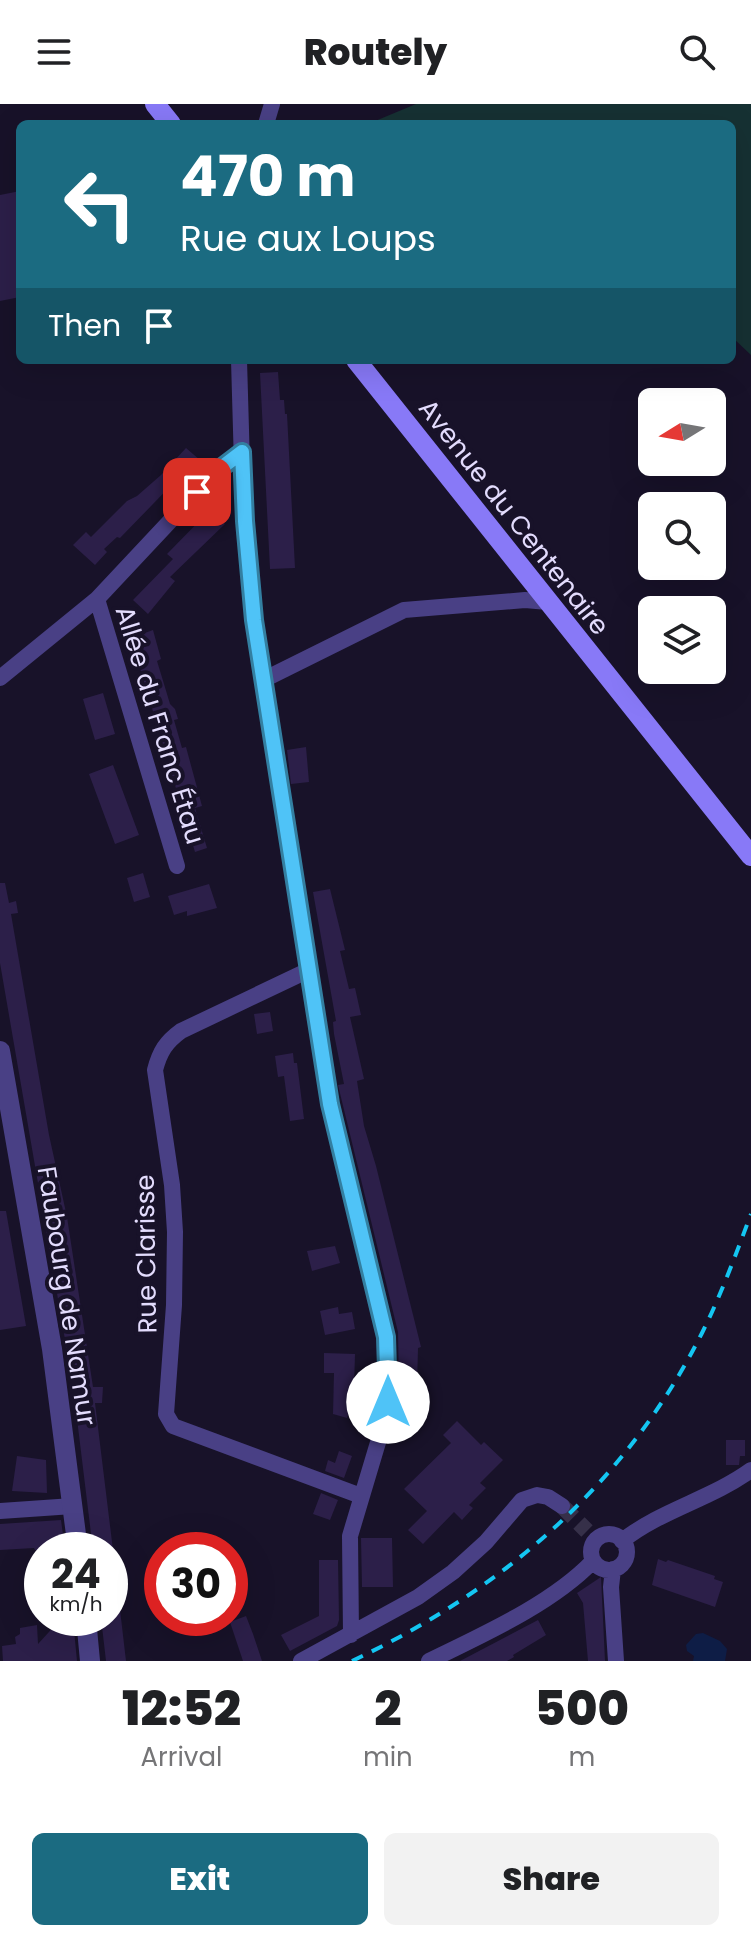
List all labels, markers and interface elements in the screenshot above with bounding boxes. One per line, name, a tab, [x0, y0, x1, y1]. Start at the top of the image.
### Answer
text: Routely	[304, 27, 447, 78]
icon: menu	[32, 30, 76, 74]
icon: search	[675, 30, 719, 74]
text: 470 m	[180, 137, 356, 216]
icon: left	[48, 152, 152, 256]
text: Rue aux Loups	[180, 213, 436, 264]
text: Then	[48, 304, 121, 347]
icon: arrive	[137, 304, 181, 348]
north arrow	[638, 388, 726, 476]
map controls	[638, 388, 726, 684]
street label: Avenue du Centenaire	[410, 391, 618, 643]
pin	[163, 458, 231, 526]
icon: arrive	[175, 470, 219, 514]
button: search	[638, 492, 726, 580]
button: layers	[638, 596, 726, 684]
street label: Allée du Franc Étau	[107, 601, 213, 849]
street label: Faubourg de Namur	[29, 1164, 105, 1428]
street label: Rue Clarisse	[127, 1174, 165, 1334]
position arrow	[346, 1360, 430, 1444]
speed limit sign: 30	[144, 1532, 248, 1636]
text: 24	[51, 1546, 101, 1602]
text: km/h	[49, 1590, 103, 1618]
text: 12:52	[122, 1675, 241, 1742]
text: 2	[374, 1675, 401, 1742]
text: 500	[535, 1675, 629, 1742]
text: Arrival	[141, 1739, 222, 1775]
text: min	[363, 1739, 413, 1775]
text: m	[568, 1739, 595, 1775]
button: Exit	[32, 1833, 368, 1925]
button: Share	[384, 1833, 719, 1925]

